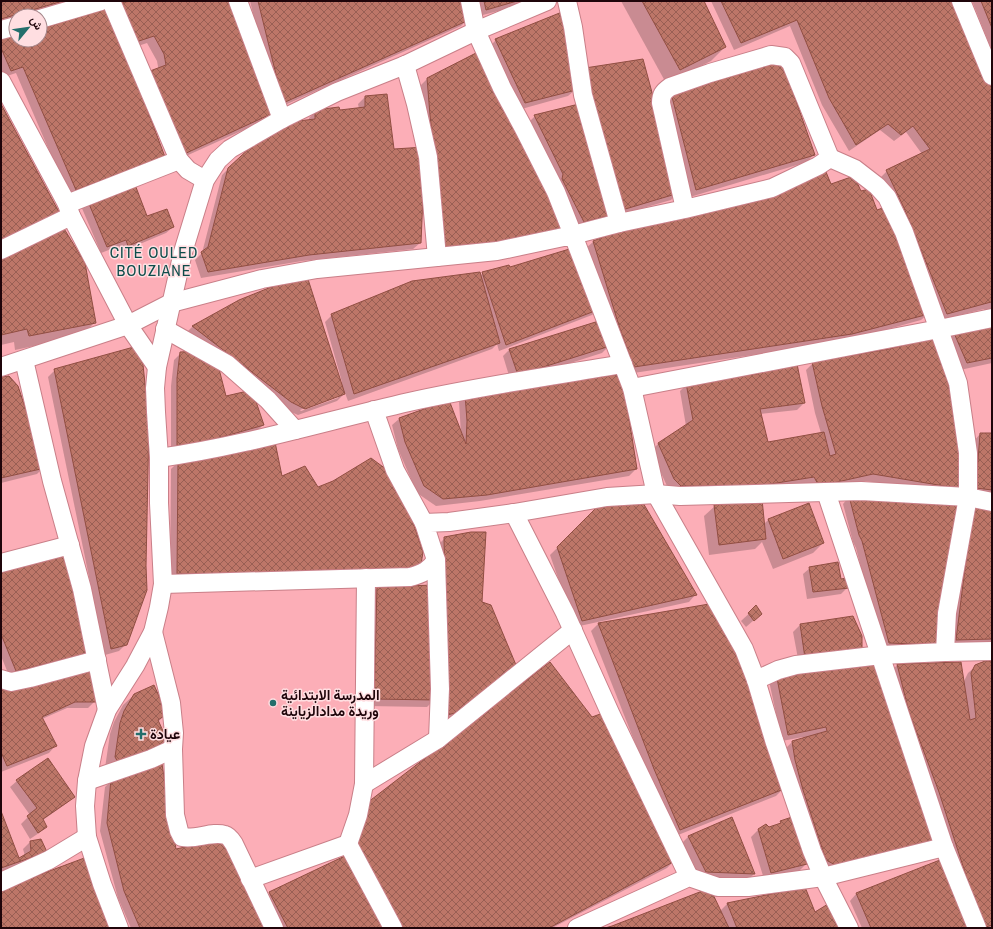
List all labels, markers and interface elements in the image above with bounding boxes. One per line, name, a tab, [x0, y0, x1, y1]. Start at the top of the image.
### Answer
north arrow	[8, 8, 48, 48]
text: ش	[27, 14, 46, 32]
district label: CITÉ OULED BOUZIANE	[110, 241, 198, 281]
place label: المدرسة الابتدائية وريدة مدادالزياينة	[281, 686, 380, 720]
marker: المدرسة الابتدائية وريدة مدادالزياينة	[268, 698, 278, 708]
place label: عيادة	[150, 725, 180, 743]
marker: عيادة	[135, 728, 147, 740]

